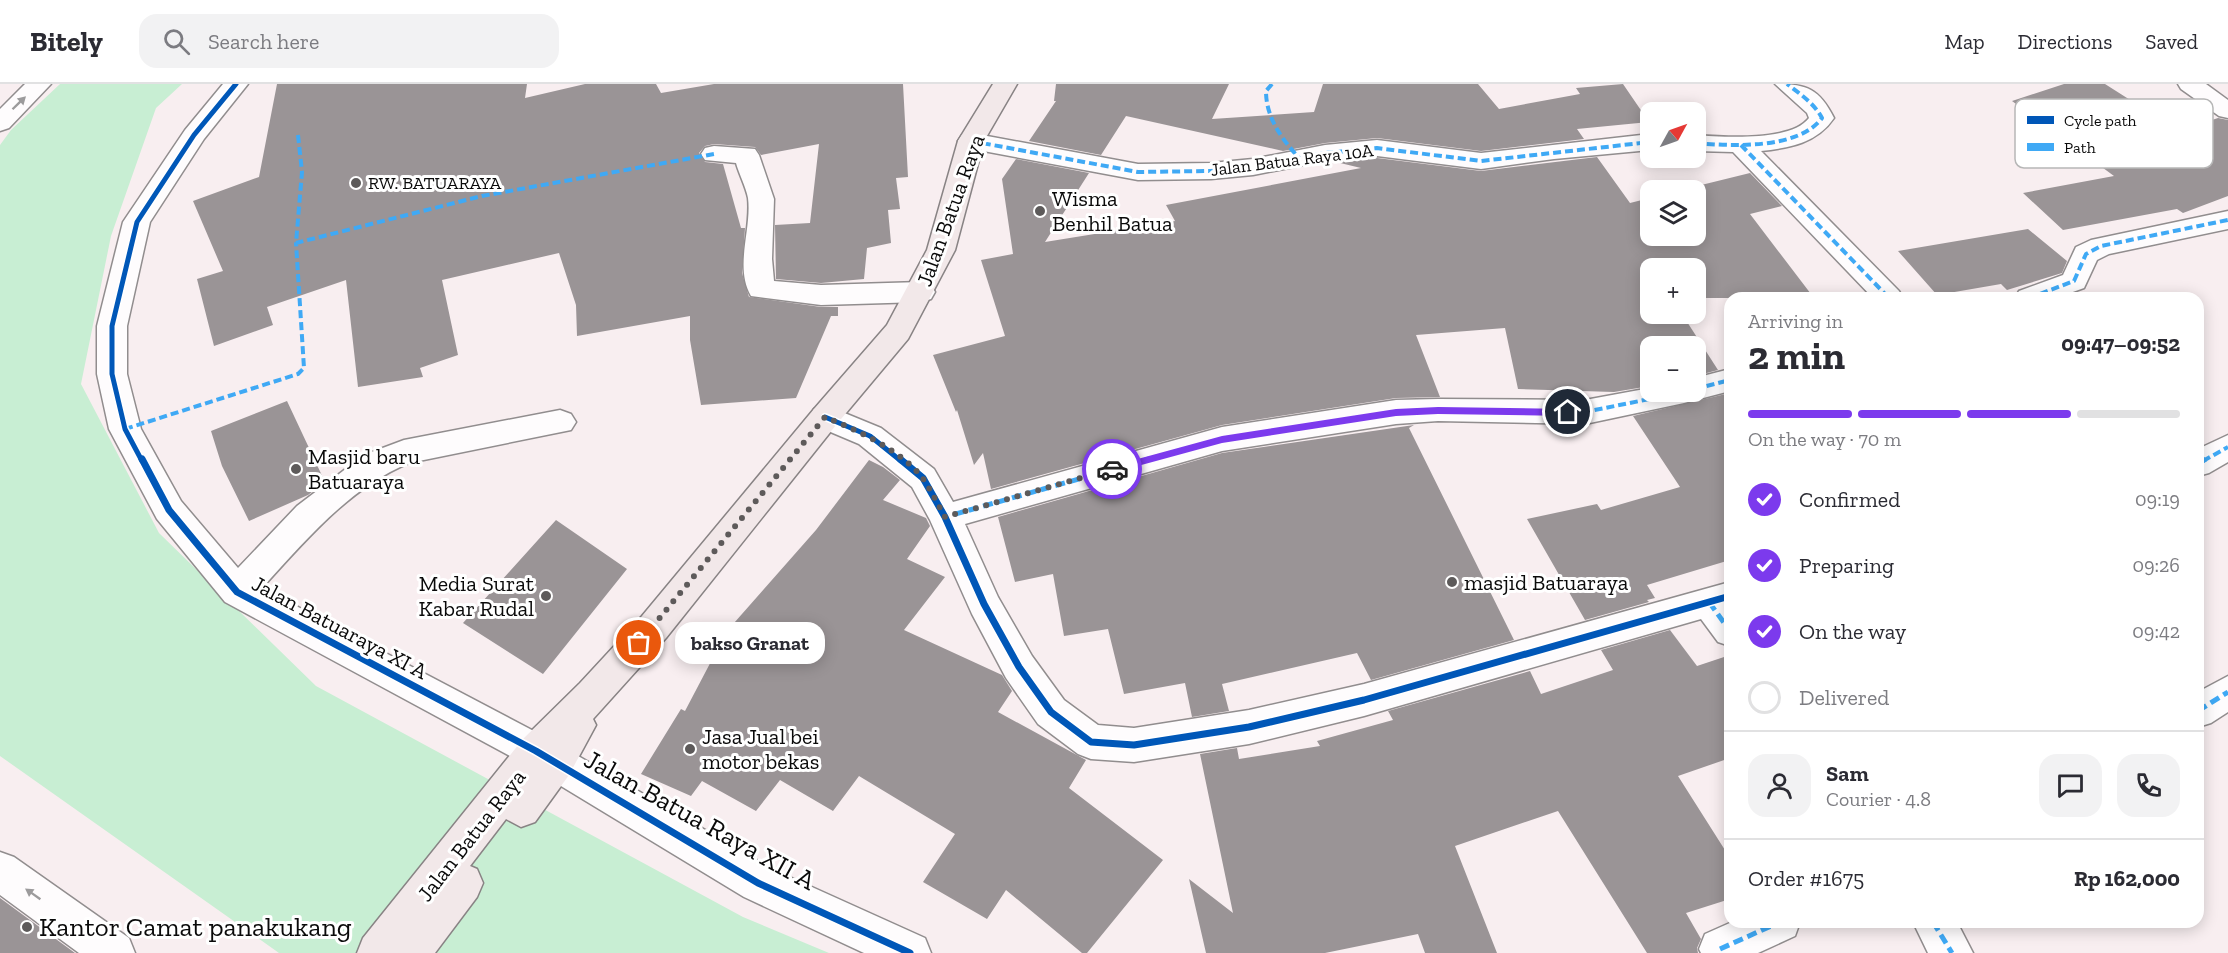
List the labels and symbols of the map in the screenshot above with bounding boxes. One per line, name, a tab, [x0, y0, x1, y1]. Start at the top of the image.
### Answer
one-way arrow	[12, 96, 27, 110]
legend	[2015, 99, 2213, 168]
north arrow	[1640, 102, 1706, 168]
text: Cycle path	[2064, 111, 2137, 130]
street label: Jalan Batua Raya	[910, 130, 991, 290]
text: Path	[2064, 138, 2096, 157]
street label: Jalan Batua Raya 10A	[1209, 139, 1375, 181]
place label: RW. BATUARAYA	[368, 172, 501, 194]
marker: RW. BATUARAYA	[349, 176, 363, 190]
place label: Wisma Benhil Batua	[1052, 185, 1173, 237]
marker: Wisma Benhil Batua	[1033, 204, 1047, 218]
pin	[1542, 386, 1593, 437]
courier	[1082, 439, 1142, 499]
place label: Masjid baru Batuaraya	[308, 443, 421, 495]
marker: Masjid baru Batuaraya	[289, 462, 303, 476]
place label: masjid Batuaraya	[1464, 569, 1629, 596]
street label: Jalan Batuaraya XI A	[247, 570, 433, 685]
place label: Media Surat Kabar Rudal	[419, 570, 535, 622]
marker: masjid Batuaraya	[1445, 575, 1459, 589]
marker: Media Surat Kabar Rudal	[539, 589, 553, 603]
pin	[613, 617, 664, 668]
callout: bakso Granat	[675, 622, 825, 664]
place label: Jasa Jual bei motor bekas	[702, 723, 819, 775]
marker: Jasa Jual bei motor bekas	[683, 742, 697, 756]
street label: Jalan Batua Raya XII A	[579, 743, 822, 897]
street label: Jalan Batua Raya	[412, 764, 531, 907]
one-way arrow	[25, 888, 41, 900]
place label: Kantor Camat panakukang	[39, 911, 352, 943]
marker: Kantor Camat panakukang	[20, 920, 34, 934]

